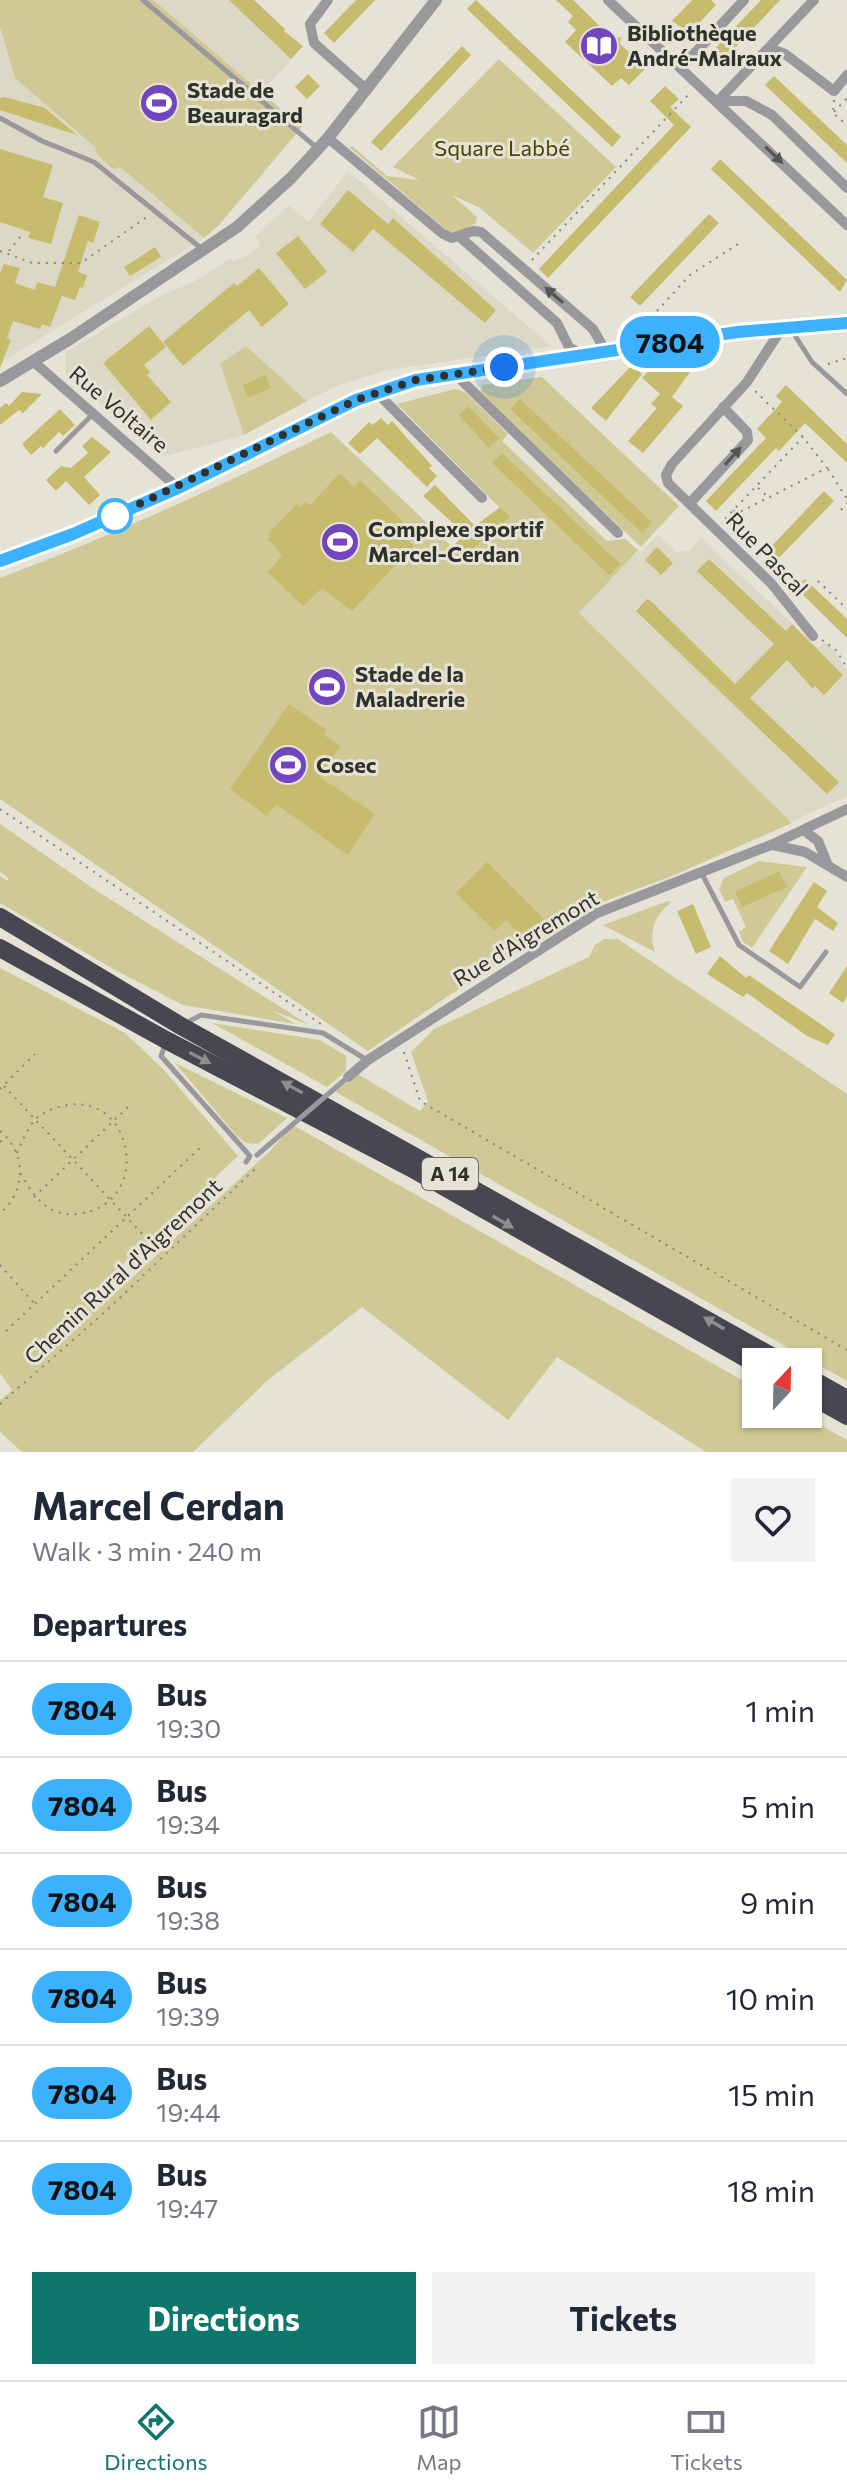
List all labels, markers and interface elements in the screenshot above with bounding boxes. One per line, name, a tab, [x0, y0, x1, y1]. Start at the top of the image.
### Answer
place label: Bibliothèque André-Malraux	[627, 19, 783, 71]
library icon: Bibliothèque André-Malraux	[578, 25, 620, 67]
place label: Stade de Beauragard	[187, 76, 303, 128]
sports icon: Stade de Beauragard	[138, 82, 180, 124]
park label: Square Labbé	[434, 134, 570, 161]
one-way arrow	[764, 145, 783, 163]
one-way arrow	[544, 287, 564, 305]
line badge: 7804	[614, 316, 726, 368]
text: 7804	[636, 325, 704, 359]
your location	[484, 347, 524, 387]
street label: Rue Voltaire	[64, 359, 174, 458]
one-way arrow	[723, 446, 741, 465]
unlabelled marker	[98, 499, 132, 533]
street label: Rue Pascal	[721, 506, 814, 601]
place label: Complexe sportif Marcel-Cerdan	[368, 515, 545, 567]
sports icon: Complexe sportif Marcel-Cerdan	[319, 521, 361, 563]
place label: Stade de la Maladrerie	[355, 660, 465, 712]
sports icon: Stade de la Maladrerie	[306, 666, 348, 708]
sports icon: Cosec	[267, 744, 309, 786]
place label: Cosec	[316, 751, 376, 778]
street label: Rue d'Aigremont	[448, 883, 604, 992]
one-way arrow	[189, 1051, 212, 1064]
one-way arrow	[281, 1080, 303, 1094]
road number: A 14	[422, 1158, 478, 1190]
street label: Chemin Rural d'Aigremont	[18, 1172, 227, 1369]
one-way arrow	[492, 1215, 514, 1229]
one-way arrow	[703, 1317, 725, 1331]
north arrow	[742, 1348, 822, 1428]
map controls	[742, 1348, 822, 1428]
button: heart	[731, 1478, 815, 1562]
text: Marcel Cerdan	[32, 1481, 285, 1528]
text: Walk · 3 min · 240 m	[32, 1535, 262, 1566]
text: Departures	[32, 1605, 187, 1642]
text: Bus	[156, 1675, 207, 1712]
text: 1 min	[745, 1691, 815, 1728]
text: 7804	[48, 1692, 116, 1726]
text: 19:30	[156, 1712, 221, 1743]
text: Bus	[156, 1771, 207, 1808]
text: 5 min	[741, 1787, 815, 1824]
text: 7804	[48, 1788, 116, 1822]
text: 19:34	[156, 1808, 220, 1839]
text: Bus	[156, 1867, 207, 1904]
text: 9 min	[740, 1883, 815, 1920]
text: 7804	[48, 1884, 116, 1918]
text: 19:38	[156, 1904, 220, 1935]
text: Bus	[156, 1963, 207, 2000]
text: 10 min	[726, 1979, 815, 2016]
text: 7804	[48, 1980, 116, 2014]
text: 19:39	[156, 2000, 220, 2031]
text: Bus	[156, 2059, 207, 2096]
text: 15 min	[728, 2075, 815, 2112]
text: 7804	[48, 2076, 116, 2110]
text: 19:44	[156, 2096, 221, 2127]
text: Bus	[156, 2155, 207, 2192]
text: 18 min	[727, 2171, 815, 2208]
text: 7804	[48, 2172, 116, 2206]
text: 19:47	[156, 2192, 218, 2223]
button: Directions	[32, 2272, 416, 2364]
button: Tickets	[432, 2272, 815, 2364]
tab: Directions	[104, 2400, 208, 2475]
tab: Map	[416, 2400, 462, 2475]
tab: Tickets	[670, 2400, 743, 2475]

